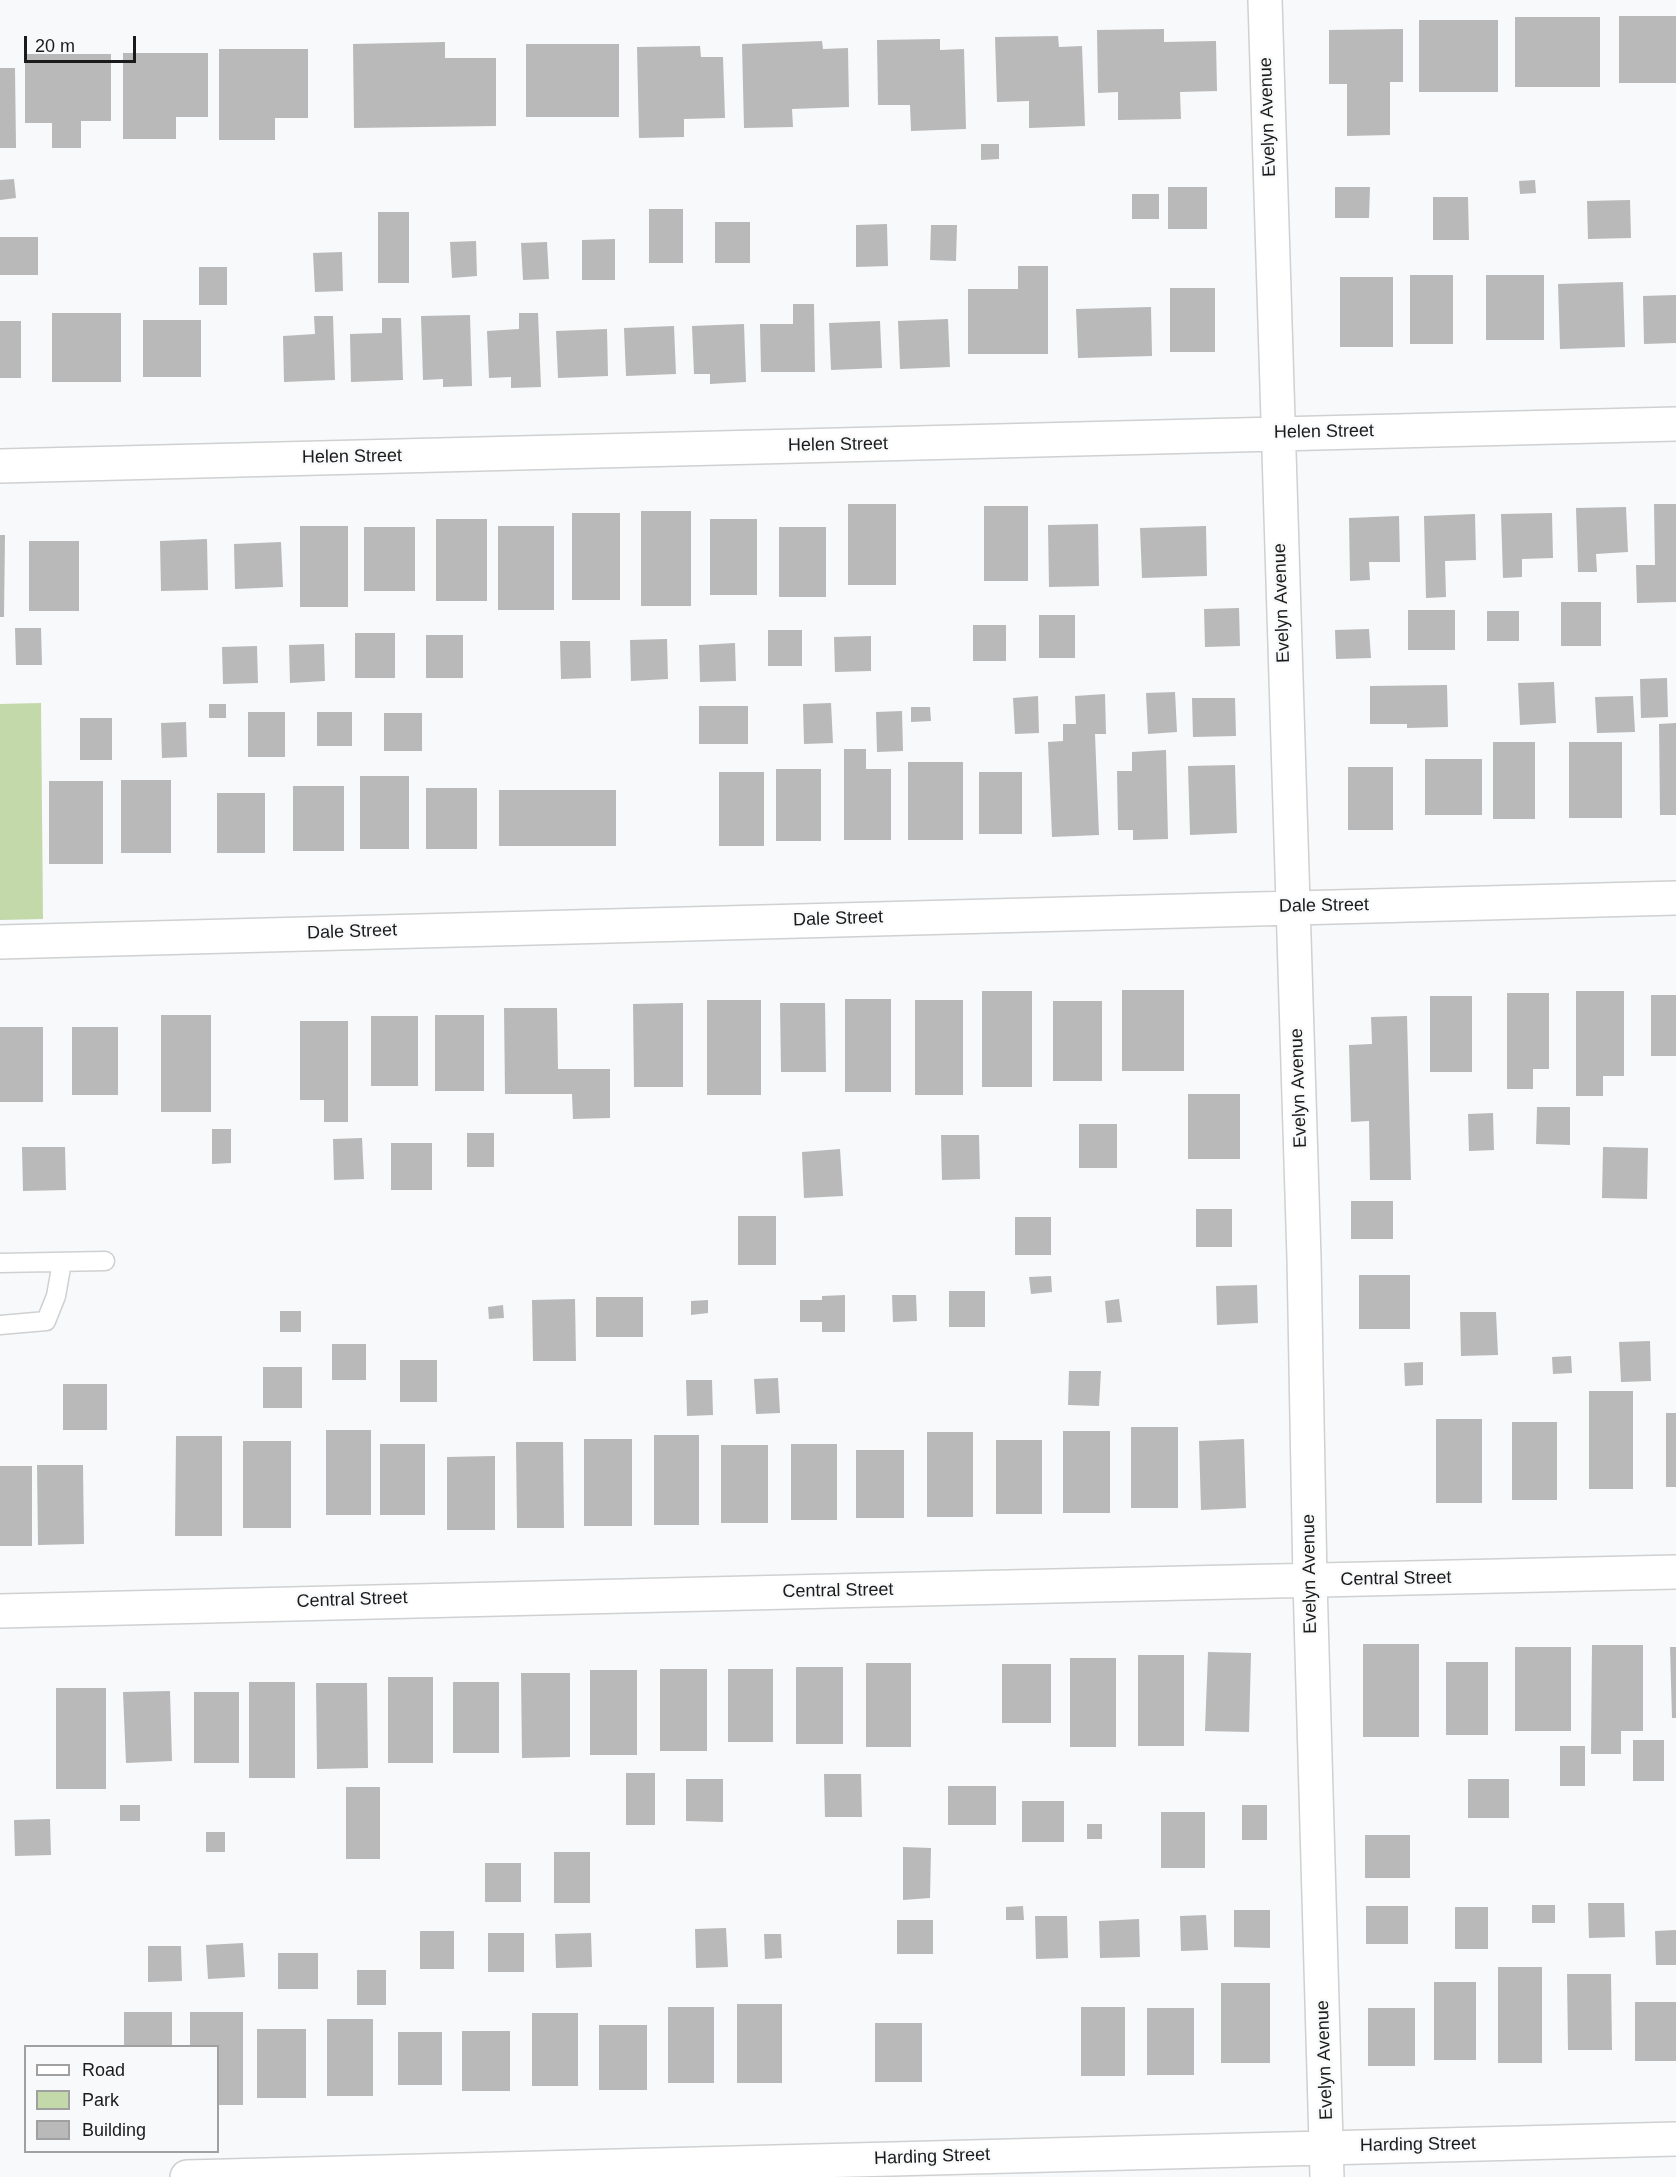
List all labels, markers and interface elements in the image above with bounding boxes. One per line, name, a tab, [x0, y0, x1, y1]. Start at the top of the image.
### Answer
scale bar	[27, 24, 140, 62]
text: 20 m	[35, 36, 75, 56]
street label: Evelyn Avenue	[1255, 57, 1281, 177]
street label: Helen Street	[1274, 420, 1374, 444]
street label: Helen Street	[788, 433, 888, 457]
street label: Helen Street	[302, 445, 402, 469]
street label: Evelyn Avenue	[1269, 543, 1295, 663]
street label: Dale Street	[1279, 894, 1369, 918]
street label: Dale Street	[793, 907, 883, 931]
street label: Dale Street	[307, 920, 397, 944]
street label: Evelyn Avenue	[1286, 1028, 1312, 1148]
street label: Evelyn Avenue	[1298, 1514, 1322, 1634]
street label: Central Street	[1340, 1567, 1452, 1591]
street label: Central Street	[782, 1579, 894, 1603]
street label: Central Street	[296, 1587, 408, 1613]
street label: Evelyn Avenue	[1312, 2000, 1338, 2120]
legend	[24, 2045, 219, 2153]
text: Road	[82, 2060, 125, 2080]
text: Park	[82, 2090, 119, 2110]
text: Building	[82, 2120, 146, 2140]
street label: Harding Street	[1360, 2133, 1476, 2157]
street label: Harding Street	[874, 2144, 990, 2170]

